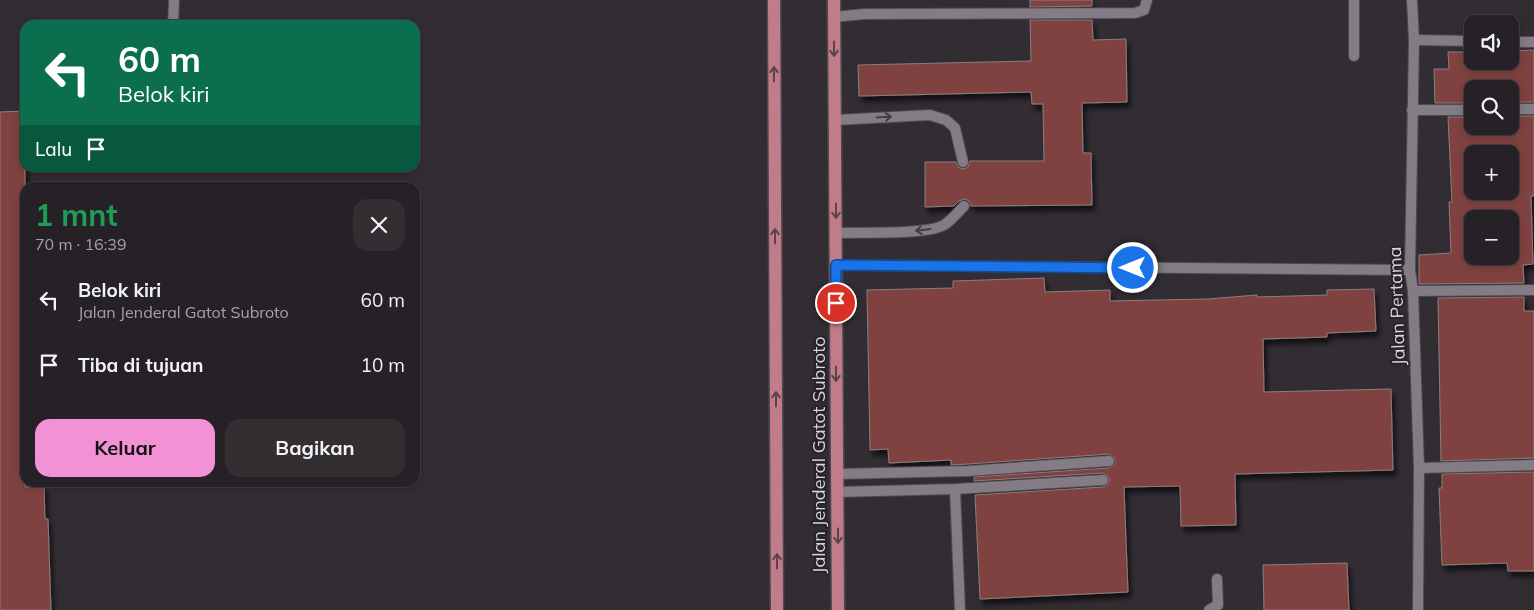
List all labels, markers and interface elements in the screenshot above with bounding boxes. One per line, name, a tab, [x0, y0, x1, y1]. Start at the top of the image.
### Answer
map controls	[1464, 15, 1519, 265]
button: sound	[1464, 15, 1519, 70]
text: 60 m	[118, 37, 201, 81]
icon: left	[35, 40, 100, 105]
one-way arrow	[830, 40, 839, 56]
one-way arrow	[769, 66, 779, 82]
text: Belok kiri	[118, 80, 210, 108]
button: search	[1464, 80, 1519, 135]
one-way arrow	[875, 113, 891, 122]
icon: arrive	[82, 135, 110, 163]
text: Lalu	[35, 137, 72, 161]
button: +	[1464, 145, 1519, 200]
text: 1 mnt	[35, 196, 118, 234]
button: close	[353, 199, 405, 251]
one-way arrow	[831, 202, 841, 219]
button: −	[1464, 210, 1519, 265]
one-way arrow	[916, 225, 932, 235]
one-way arrow	[770, 229, 780, 245]
text: 70 m · 16:39	[35, 234, 127, 254]
position arrow	[1106, 241, 1158, 293]
street label: Jalan Pertama	[1383, 246, 1410, 366]
text: Belok kiri	[78, 278, 161, 302]
pin	[815, 282, 857, 324]
icon: left	[35, 286, 63, 314]
text: 60 m	[361, 288, 405, 312]
icon: arrive	[822, 289, 850, 317]
text: Jalan Jenderal Gatot Subroto	[78, 302, 289, 322]
street label: Jalan Jenderal Gatot Subroto	[807, 337, 830, 573]
icon: arrive	[35, 351, 63, 379]
text: Tiba di tujuan	[78, 353, 203, 377]
text: 10 m	[361, 353, 405, 377]
one-way arrow	[832, 365, 841, 381]
one-way arrow	[771, 391, 781, 408]
button: Keluar	[35, 419, 215, 477]
button: Bagikan	[225, 419, 405, 477]
one-way arrow	[833, 528, 843, 544]
one-way arrow	[772, 554, 782, 570]

